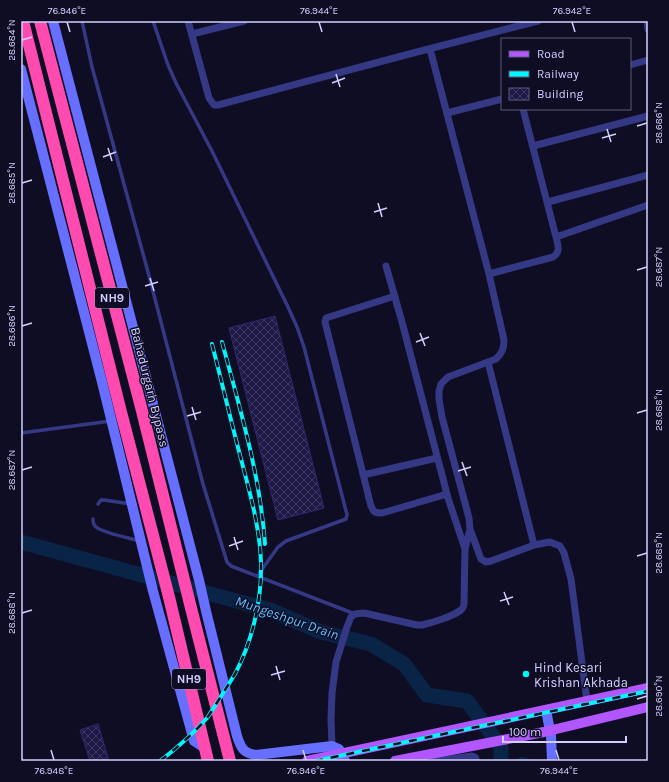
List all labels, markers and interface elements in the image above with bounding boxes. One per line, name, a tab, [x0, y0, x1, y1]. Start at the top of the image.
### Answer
text: 76.946°E	[48, 5, 86, 17]
text: 76.944°E	[300, 5, 338, 17]
text: 76.942°E	[553, 5, 591, 17]
text: 28.684°N	[6, 19, 18, 61]
legend	[501, 38, 631, 110]
text: Road	[537, 47, 565, 61]
text: Railway	[537, 67, 579, 81]
text: Building	[537, 87, 584, 101]
text: 28.686°N	[653, 102, 665, 144]
text: 28.685°N	[6, 162, 18, 204]
text: 28.687°N	[653, 247, 665, 287]
road number: NH9	[95, 288, 129, 308]
text: 28.686°N	[6, 305, 18, 347]
street label: Bahadurgarh Bypass	[128, 326, 172, 449]
text: 28.688°N	[653, 389, 665, 431]
text: 28.687°N	[6, 450, 18, 490]
text: 28.689°N	[653, 532, 665, 574]
text: 28.688°N	[6, 592, 18, 634]
water label: Mungeshpur Drain	[233, 592, 341, 644]
place label: Hind Kesari Krishan Akhada	[534, 660, 628, 690]
road number: NH9	[172, 669, 206, 689]
marker: Hind Kesari Krishan Akhada	[521, 669, 531, 679]
text: 28.690°N	[653, 675, 665, 717]
scale bar	[503, 718, 626, 744]
text: 100 m	[509, 725, 541, 739]
text: 76.948°E	[35, 765, 73, 777]
text: 76.946°E	[287, 765, 325, 777]
text: 76.944°E	[540, 765, 578, 777]

